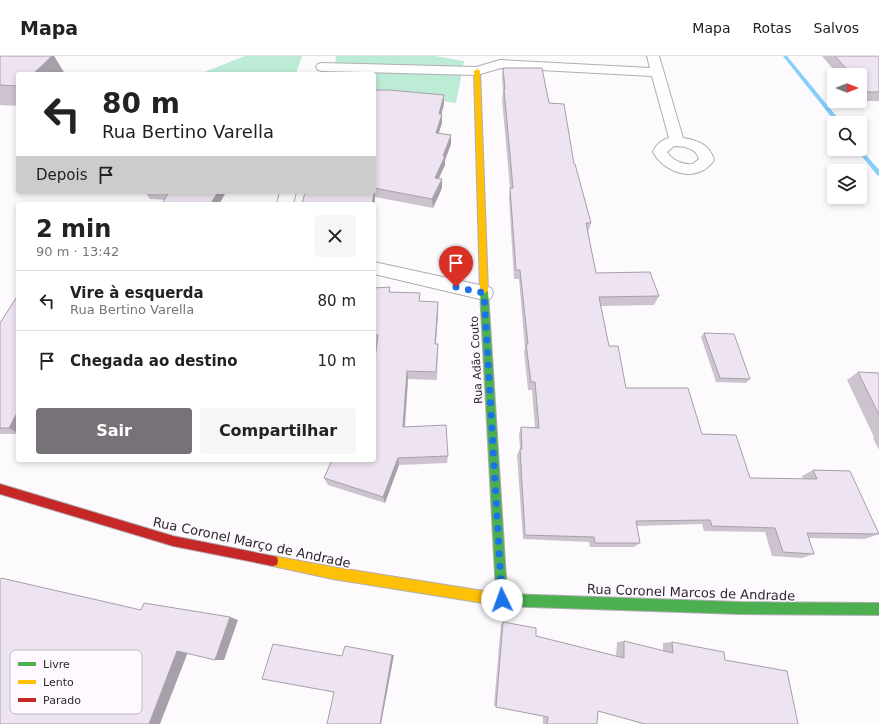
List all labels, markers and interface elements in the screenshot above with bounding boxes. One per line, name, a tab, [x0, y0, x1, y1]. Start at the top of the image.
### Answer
text: Mapa	[20, 17, 78, 39]
text: Mapa	[692, 20, 730, 36]
text: Rotas	[752, 20, 792, 36]
text: Salvos	[814, 20, 859, 36]
north arrow	[827, 68, 867, 108]
map controls	[827, 68, 867, 204]
text: 80 m	[102, 87, 180, 120]
icon: left	[36, 88, 88, 140]
button: search	[827, 116, 867, 156]
text: Rua Bertino Varella	[102, 121, 274, 142]
icon: arrive	[95, 164, 117, 186]
button: layers	[827, 164, 867, 204]
text: Depois	[36, 166, 87, 184]
text: 2 min	[36, 215, 111, 243]
button: close	[314, 215, 356, 257]
text: 90 m · 13:42	[36, 244, 119, 259]
pin	[439, 246, 473, 287]
icon: arrive	[445, 252, 467, 274]
text: Vire à esquerda	[70, 284, 204, 302]
icon: left	[36, 290, 58, 312]
text: 80 m	[318, 292, 356, 310]
text: Rua Bertino Varella	[70, 302, 194, 317]
street label: Rua Adão Couto	[468, 315, 485, 404]
icon: arrive	[36, 350, 58, 372]
text: Chegada ao destino	[70, 352, 238, 370]
text: 10 m	[318, 352, 356, 370]
button: Sair	[36, 408, 192, 454]
button: Compartilhar	[200, 408, 356, 454]
street label: Rua Coronel Março de Andrade	[152, 514, 352, 571]
position arrow	[481, 579, 523, 621]
street label: Rua Coronel Marcos de Andrade	[587, 581, 795, 604]
legend	[10, 650, 142, 714]
text: Livre	[43, 658, 70, 671]
text: Lento	[43, 676, 74, 689]
text: Parado	[43, 694, 81, 707]

